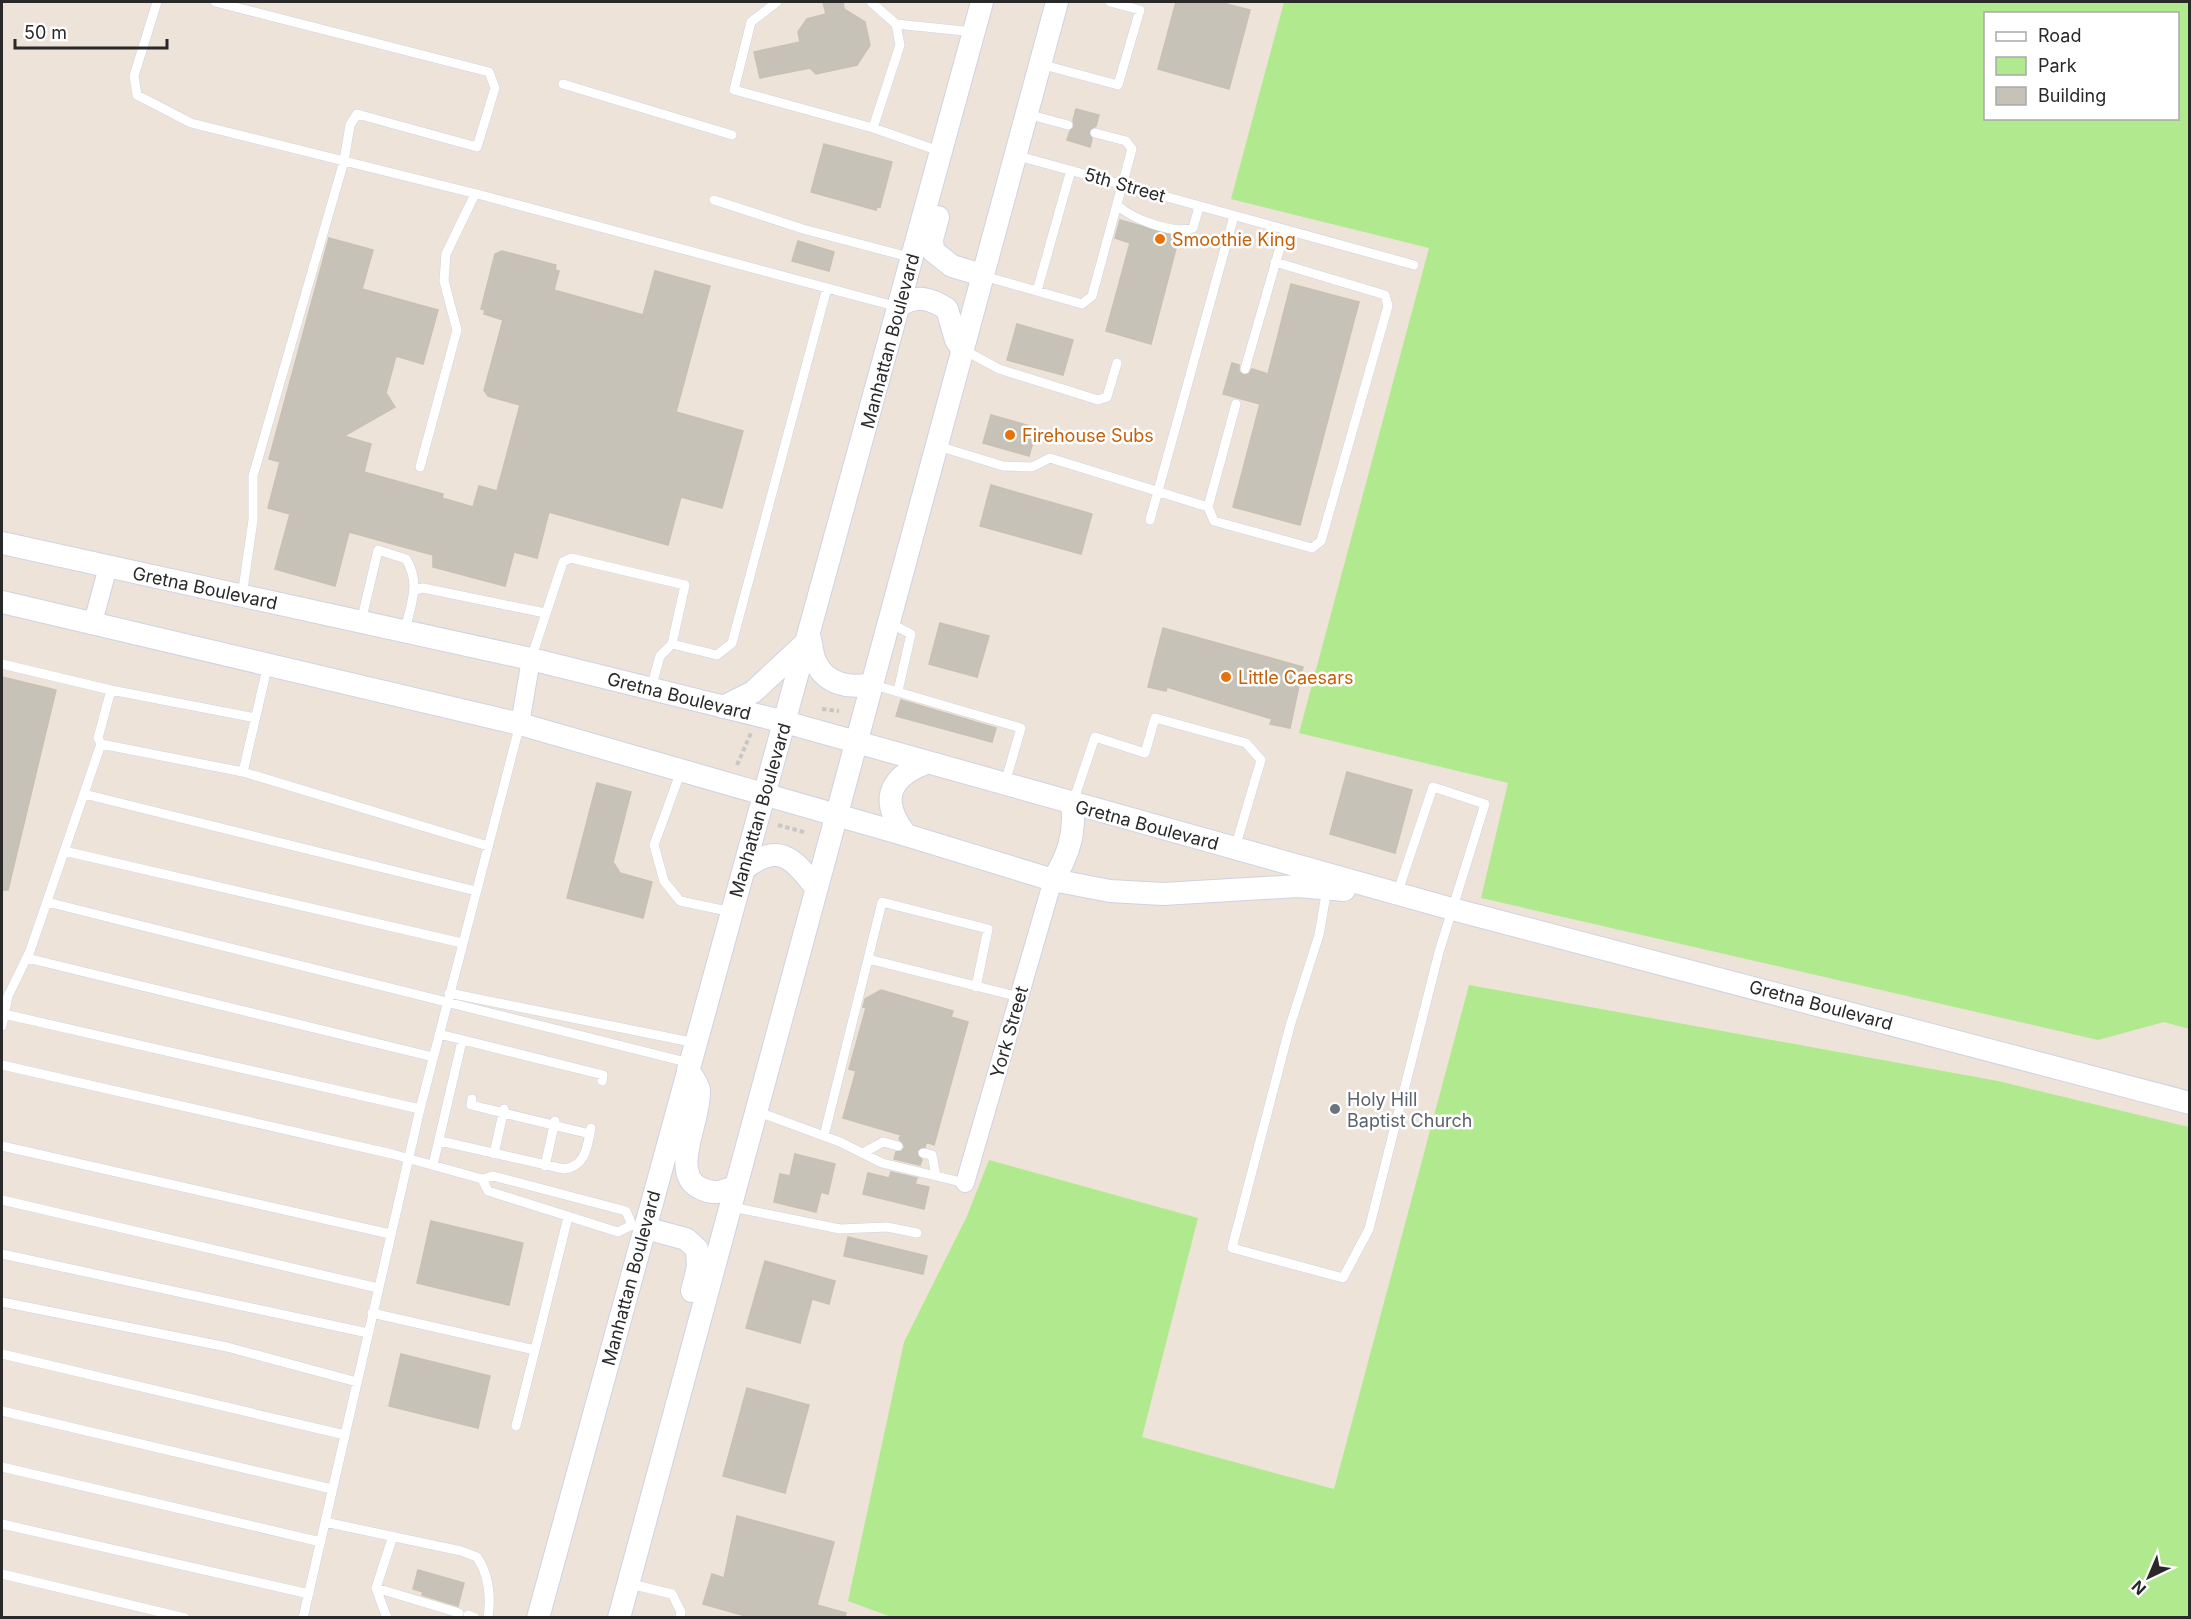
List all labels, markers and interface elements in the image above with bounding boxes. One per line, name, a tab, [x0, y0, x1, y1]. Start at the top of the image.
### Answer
scale bar	[15, 12, 166, 50]
legend	[1984, 12, 2179, 120]
text: 50 m	[24, 22, 67, 43]
text: Road	[2038, 25, 2081, 46]
text: Park	[2038, 55, 2077, 76]
text: Building	[2038, 85, 2106, 106]
street label: 5th Street	[1082, 163, 1168, 207]
place label: Smoothie King	[1172, 229, 1296, 250]
marker: Smoothie King	[1153, 232, 1167, 246]
street label: Manhattan Boulevard	[857, 251, 923, 431]
place label: Firehouse Subs	[1022, 425, 1154, 446]
marker: Firehouse Subs	[1003, 428, 1017, 442]
street label: Gretna Boulevard	[131, 562, 279, 614]
place label: Little Caesars	[1238, 667, 1353, 688]
street label: Gretna Boulevard	[605, 668, 753, 724]
marker: Little Caesars	[1219, 670, 1233, 684]
street label: Manhattan Boulevard	[725, 720, 795, 900]
street label: Gretna Boulevard	[1073, 796, 1221, 854]
street label: Gretna Boulevard	[1747, 976, 1895, 1034]
street label: York Street	[986, 984, 1032, 1080]
place label: Holy Hill Baptist Church	[1347, 1089, 1472, 1131]
marker: Holy Hill Baptist Church	[1328, 1102, 1342, 1116]
street label: Manhattan Boulevard	[598, 1188, 664, 1368]
north arrow	[2119, 1547, 2179, 1607]
text: N	[2127, 1576, 2150, 1599]

